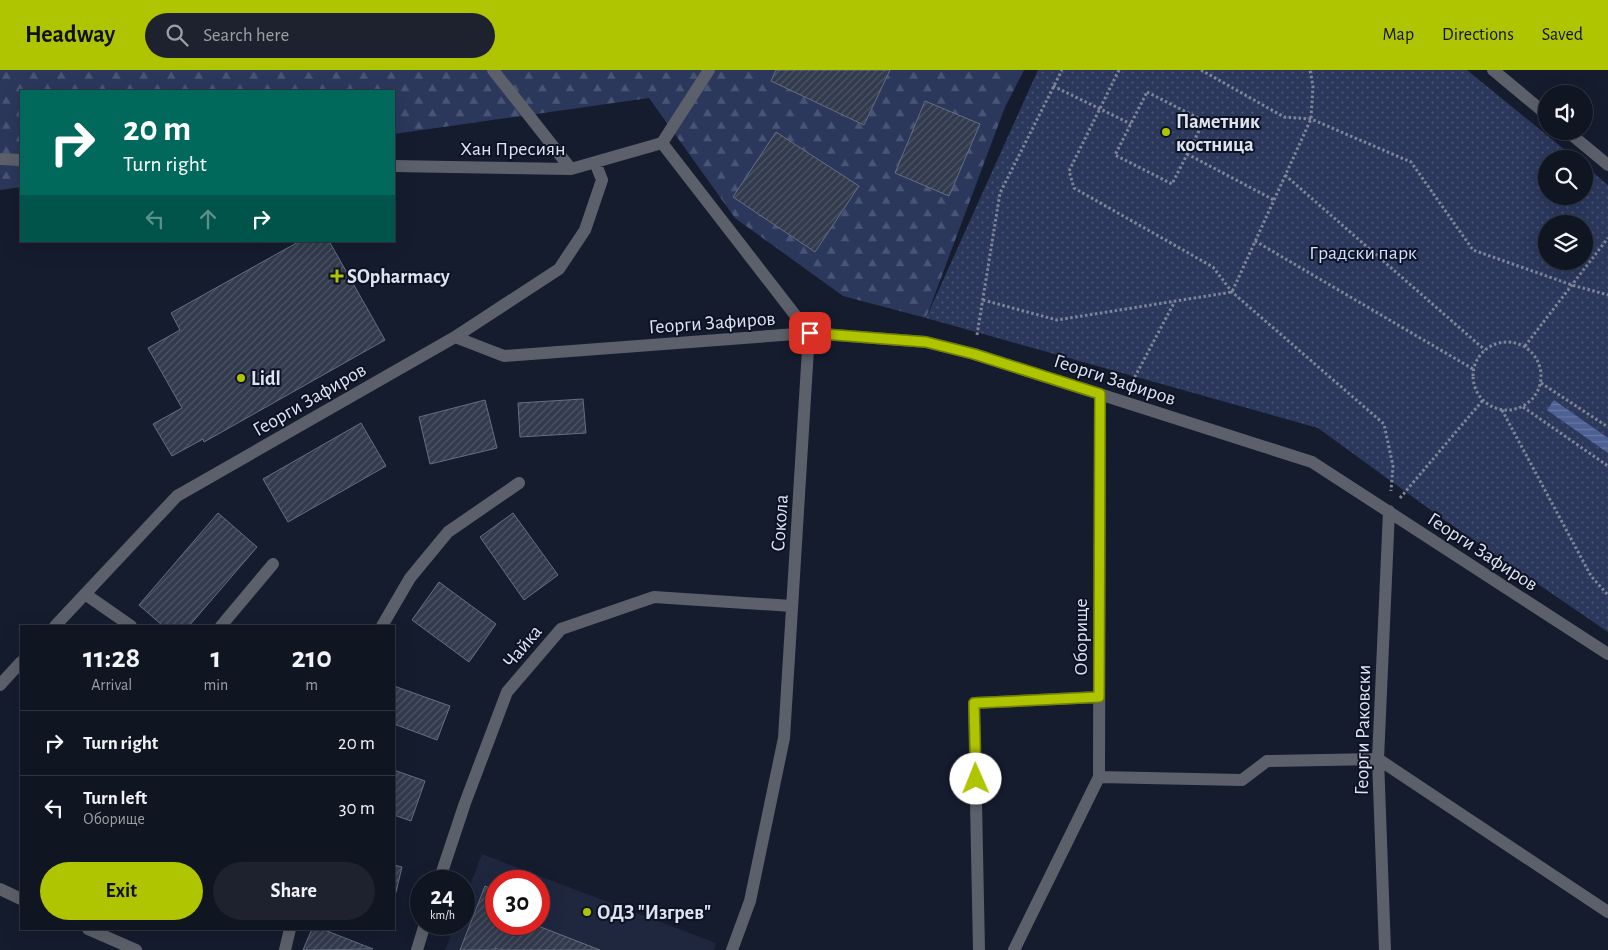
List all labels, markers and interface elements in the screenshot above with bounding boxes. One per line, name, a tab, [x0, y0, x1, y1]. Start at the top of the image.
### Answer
search box	[145, 13, 495, 58]
icon: search	[163, 21, 191, 49]
text: Headway	[25, 23, 115, 47]
text: Search here	[203, 26, 289, 45]
text: Map	[1383, 26, 1414, 44]
text: Directions	[1442, 26, 1514, 44]
text: Saved	[1542, 26, 1583, 44]
map controls	[1538, 85, 1593, 270]
button: sound	[1538, 85, 1593, 140]
icon: right	[40, 110, 105, 175]
text: 20 m	[123, 112, 191, 147]
place label: Паметник костница	[1176, 112, 1260, 155]
marker: Паметник костница	[1160, 126, 1172, 138]
street label: Хан Пресиян	[460, 139, 566, 159]
button: search	[1538, 150, 1593, 205]
text: Turn right	[123, 153, 207, 175]
icon: left	[141, 205, 169, 233]
icon: ahead	[194, 205, 222, 233]
icon: right	[247, 205, 275, 233]
button: layers	[1538, 215, 1593, 270]
park label: Градски парк	[1309, 243, 1417, 263]
place label: SOpharmacy	[347, 267, 450, 287]
marker: SOpharmacy	[331, 270, 343, 282]
street label: Георги Зафиров	[648, 309, 776, 337]
pin	[789, 312, 831, 354]
icon: arrive	[796, 319, 824, 347]
street label: Георги Зафиров	[1051, 351, 1178, 409]
street label: Георги Зафиров	[249, 359, 370, 440]
place label: Lidl	[251, 369, 281, 389]
marker: Lidl	[235, 372, 247, 384]
street label: Сокола	[768, 494, 792, 552]
street label: Георги Зафиров	[1424, 509, 1541, 595]
street label: Оборище	[1071, 598, 1091, 676]
street label: Чайка	[499, 622, 546, 672]
text: 11:28	[83, 643, 140, 673]
text: 1	[210, 643, 221, 673]
text: 210	[291, 643, 332, 673]
street label: Георги Раковски	[1352, 664, 1374, 796]
text: Arrival	[91, 677, 132, 693]
text: min	[203, 677, 228, 693]
text: m	[305, 677, 318, 693]
icon: right	[40, 729, 68, 757]
text: Turn right	[83, 734, 158, 753]
text: 20 m	[338, 734, 375, 753]
position arrow	[949, 752, 1001, 804]
text: Turn left	[83, 789, 147, 808]
icon: left	[40, 794, 68, 822]
text: 30 m	[339, 799, 375, 818]
text: Оборище	[83, 811, 145, 827]
button: Exit	[40, 862, 203, 920]
button: Share	[213, 862, 375, 920]
speed limit sign: 30	[485, 870, 550, 935]
text: 24	[430, 884, 455, 909]
place label: ОДЗ "Изгрев"	[597, 903, 711, 923]
marker: ОДЗ "Изгрев"	[581, 906, 593, 918]
text: km/h	[430, 909, 455, 921]

